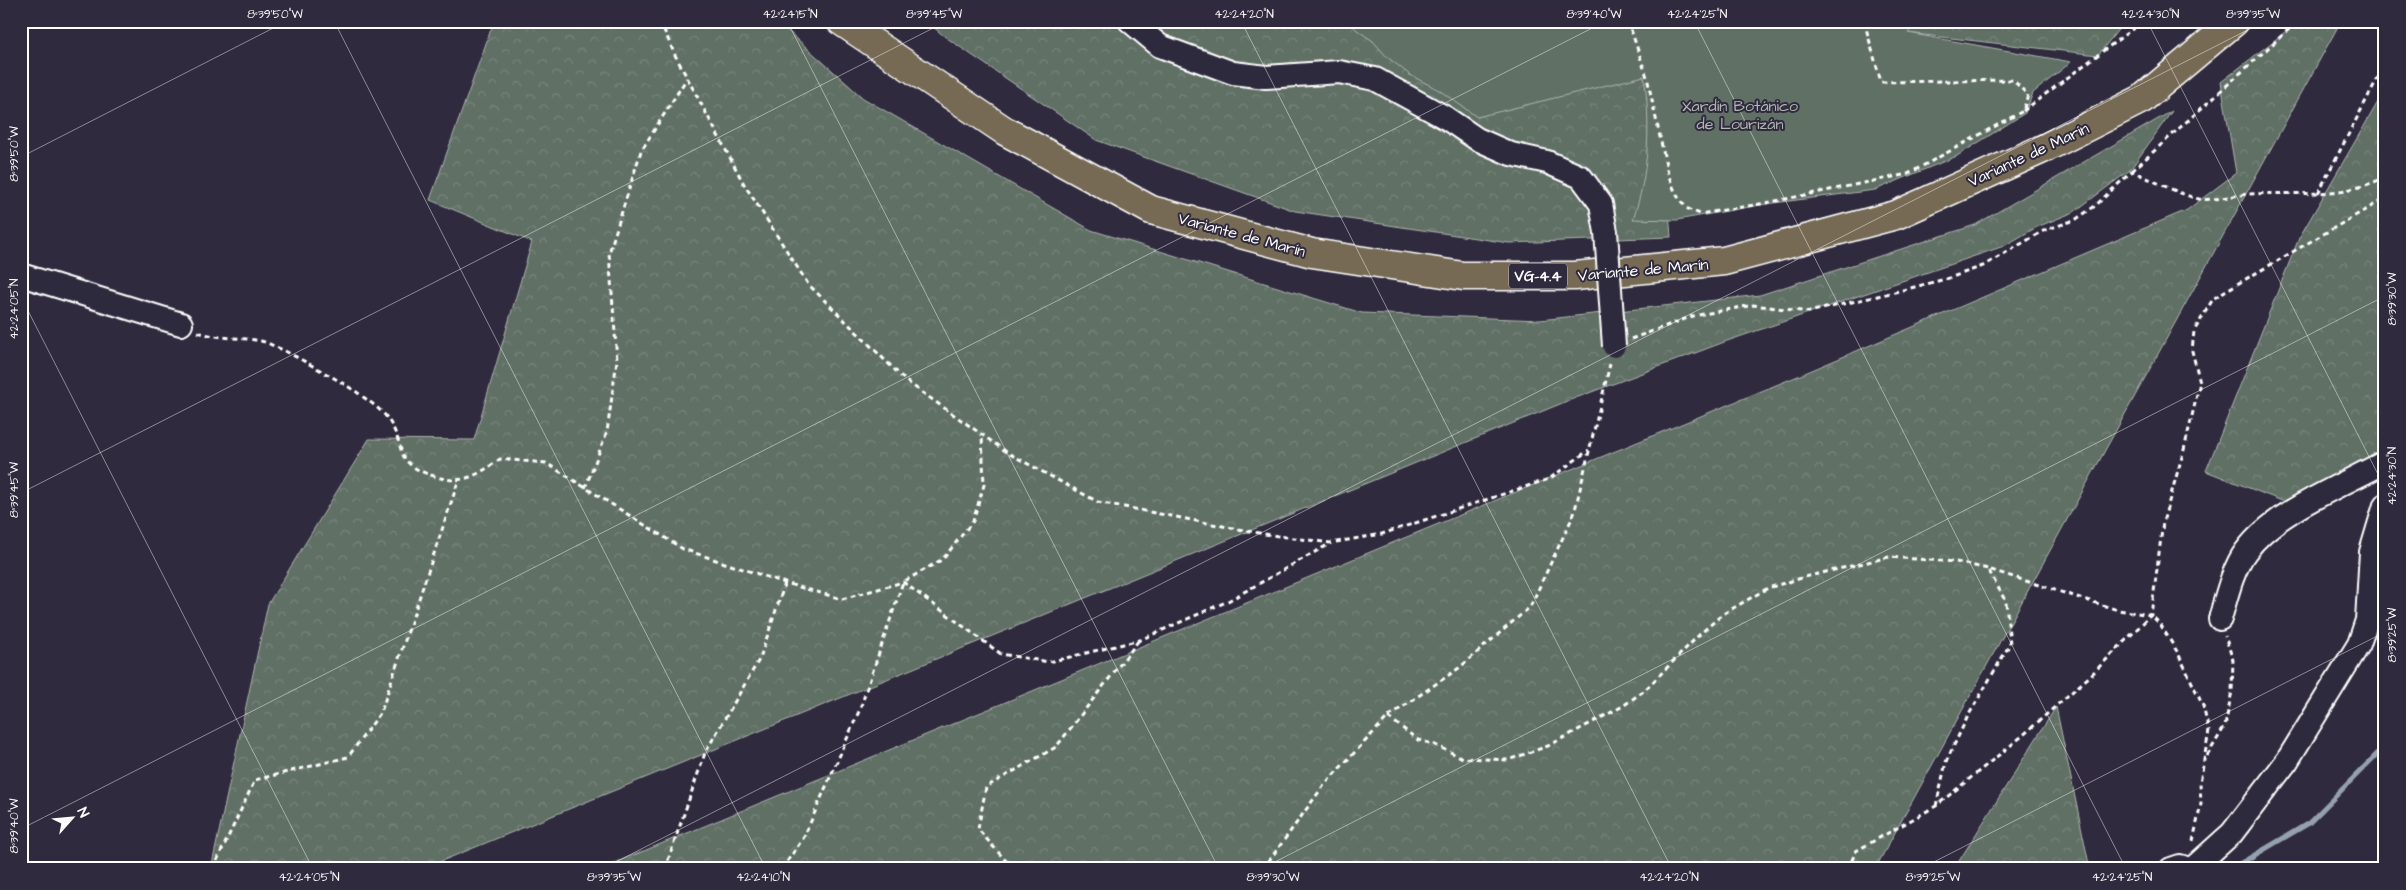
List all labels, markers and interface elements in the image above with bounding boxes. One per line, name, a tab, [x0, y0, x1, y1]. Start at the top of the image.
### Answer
text: 8°39'50"W	[247, 6, 303, 23]
text: 42°24'15"N	[762, 6, 818, 23]
text: 8°39'45"W	[906, 6, 963, 23]
text: 42°24'20"N	[1214, 6, 1274, 23]
text: 8°39'40"W	[1566, 6, 1622, 23]
text: 42°24'25"N	[1667, 6, 1728, 23]
text: 42°24'30"N	[2121, 6, 2180, 23]
text: 8°39'35"W	[2226, 6, 2281, 23]
park label: Xardín Botánico de Lourizán	[1682, 95, 1798, 135]
street label: Variante de Marín	[1964, 117, 2092, 193]
text: 8°39'50"W	[6, 126, 23, 182]
street label: Variante de Marín	[1176, 207, 1308, 263]
street label: Variante de Marín	[1577, 253, 1709, 287]
road number: VG-4.4	[1509, 264, 1567, 288]
text: 8°39'30"W	[2384, 272, 2401, 326]
text: 42°24'05"N	[6, 278, 23, 340]
text: 42°24'30"N	[2384, 446, 2401, 505]
text: 8°39'45"W	[6, 461, 23, 518]
text: 8°39'25"W	[2384, 607, 2401, 662]
north arrow	[48, 792, 98, 842]
text: 8°39'40"W	[6, 798, 23, 854]
text: N	[72, 804, 94, 821]
text: 42°24'05"N	[278, 869, 340, 886]
text: 8°39'35"W	[587, 869, 642, 886]
text: 42°24'10"N	[736, 869, 791, 886]
text: 8°39'30"W	[1246, 869, 1300, 886]
text: 42°24'20"N	[1639, 869, 1699, 886]
text: 8°39'25"W	[1906, 869, 1961, 886]
text: 42°24'25"N	[2092, 869, 2153, 886]

